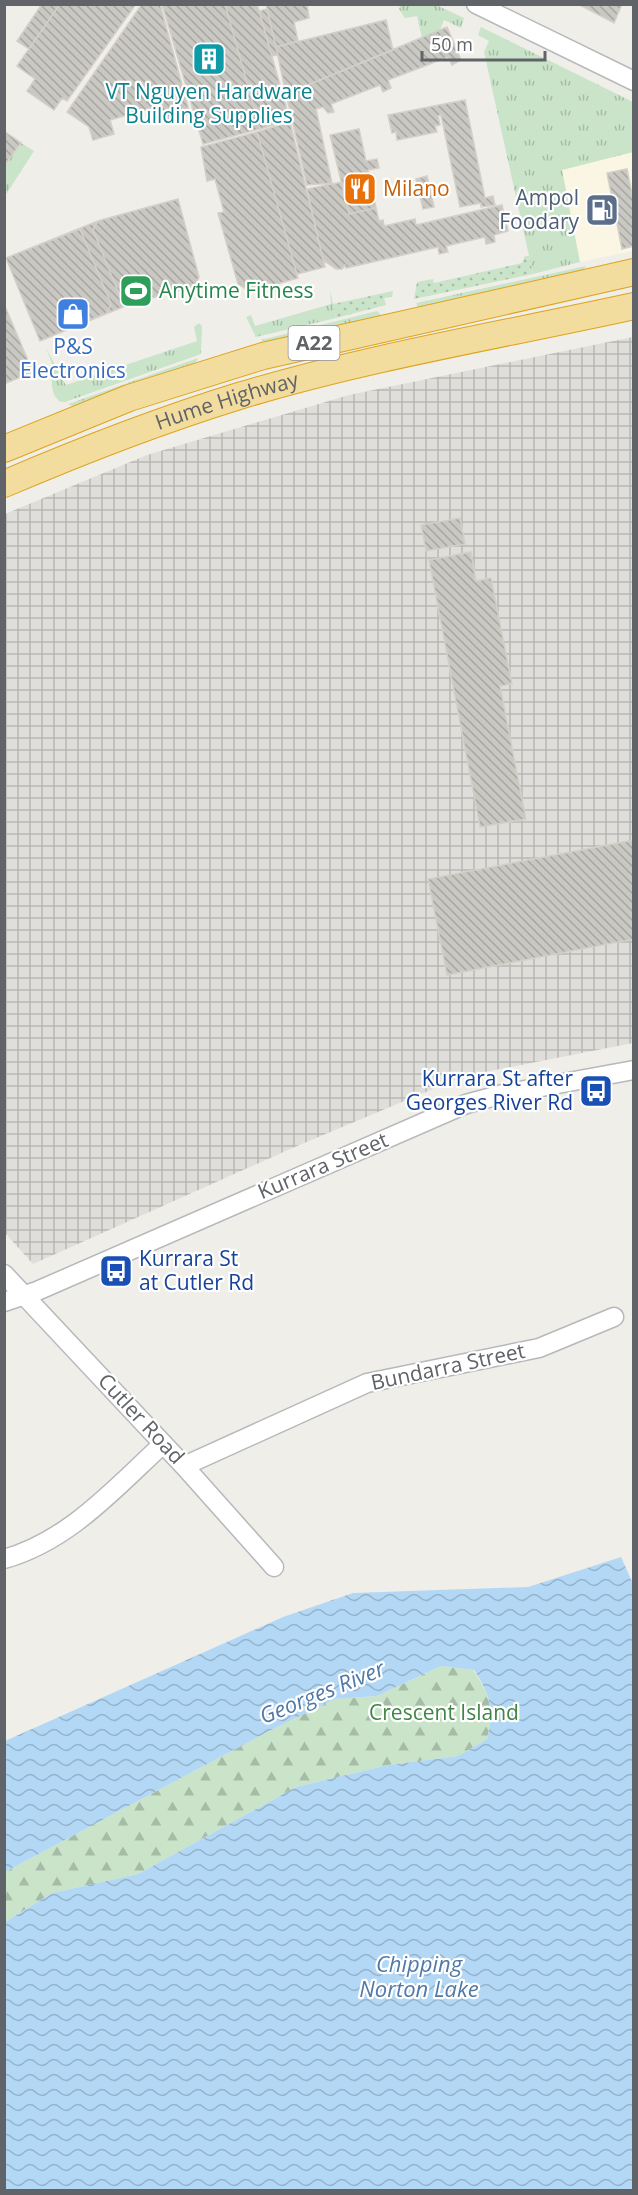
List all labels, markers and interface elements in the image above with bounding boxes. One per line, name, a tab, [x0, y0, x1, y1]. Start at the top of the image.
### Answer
scale bar	[422, 24, 545, 62]
text: 50 m	[431, 32, 473, 56]
building icon: VT Nguyen Hardware Building Supplies	[191, 41, 227, 77]
place label: VT Nguyen Hardware Building Supplies	[105, 77, 313, 129]
restaurant icon: Milano	[342, 171, 378, 207]
place label: Milano	[383, 174, 450, 202]
place label: Ampol Foodary	[499, 183, 579, 235]
fuel station icon: Ampol Foodary	[584, 192, 620, 228]
sports icon: Anytime Fitness	[118, 273, 154, 309]
place label: Anytime Fitness	[159, 276, 313, 304]
shop icon: P&S Electronics	[55, 296, 91, 332]
road number: A22	[288, 326, 340, 360]
place label: P&S Electronics	[20, 332, 126, 384]
street label: Hume Highway	[151, 365, 302, 436]
place label: Kurrara St after Georges River Rd	[406, 1064, 573, 1116]
bus stop icon: Kurrara St after Georges River Rd	[578, 1073, 614, 1109]
street label: Kurrara Street	[253, 1125, 392, 1205]
place label: Kurrara St at Cutler Rd	[139, 1244, 254, 1296]
bus stop icon: Kurrara St at Cutler Rd	[98, 1253, 134, 1289]
street label: Bundarra Street	[368, 1336, 527, 1396]
street label: Cutler Road	[92, 1367, 191, 1470]
water label: Georges River	[255, 1652, 390, 1730]
park label: Crescent Island	[369, 1698, 519, 1726]
water label: Chipping Norton Lake	[359, 1948, 479, 2003]

